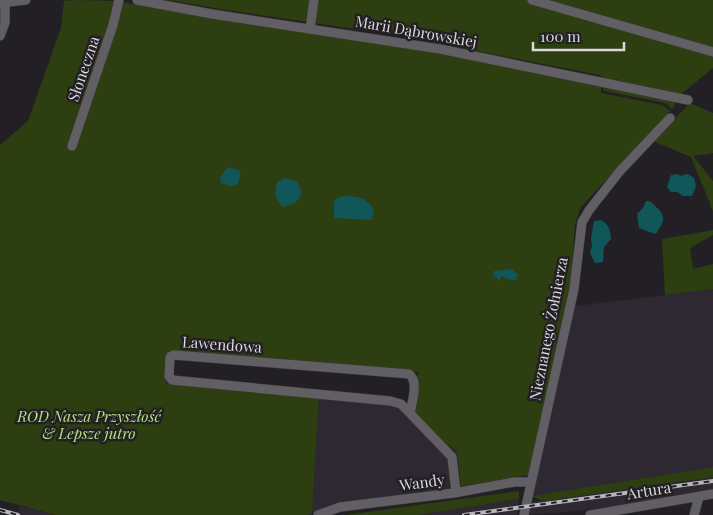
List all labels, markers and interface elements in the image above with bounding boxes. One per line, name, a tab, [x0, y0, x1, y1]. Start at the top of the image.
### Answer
street label: Marii Dąbrowskiej	[354, 10, 479, 52]
scale bar	[533, 20, 624, 52]
text: 100 m	[540, 26, 581, 46]
street label: Słoneczna	[63, 33, 104, 104]
street label: Nieznanego Żołnierza	[524, 255, 572, 402]
street label: Lawendowa	[182, 331, 263, 357]
park label: ROD Nasza Przyszłość & Lepsze jutro	[16, 406, 162, 443]
street label: Wandy	[397, 469, 446, 495]
street label: Artura	[624, 477, 673, 504]

